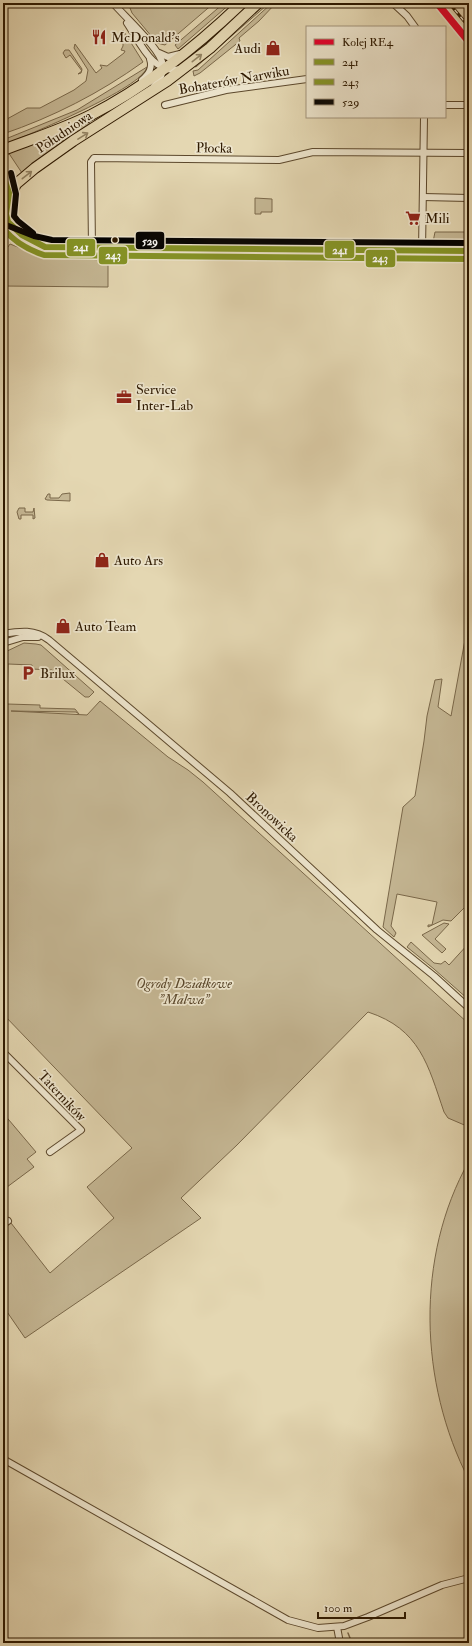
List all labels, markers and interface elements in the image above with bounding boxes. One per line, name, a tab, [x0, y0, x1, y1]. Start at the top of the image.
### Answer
legend	[306, 26, 446, 118]
restaurant icon: McDonald's	[90, 28, 108, 46]
place label: McDonald's	[111, 29, 180, 46]
text: Kolej RE4	[342, 35, 393, 50]
shop icon: Audi	[264, 39, 282, 57]
place label: Audi	[233, 40, 261, 57]
one-way arrow	[191, 54, 202, 62]
text: 241	[342, 55, 359, 70]
street label: Bohaterów Narwiku	[177, 62, 291, 98]
text: 243	[342, 75, 359, 90]
text: 529	[342, 95, 359, 110]
street label: Południowa	[33, 107, 95, 157]
one-way arrow	[77, 131, 88, 140]
street label: Płocka	[196, 139, 233, 157]
one-way arrow	[21, 171, 32, 179]
supermarket icon: Mili	[404, 209, 422, 227]
place label: Mili	[425, 210, 450, 227]
line badge: 529	[135, 231, 165, 250]
unlabelled marker	[110, 235, 120, 245]
text: 529	[142, 235, 158, 248]
line badge: 241	[66, 238, 96, 257]
line badge: 241	[324, 240, 355, 259]
text: 241	[73, 241, 89, 255]
text: 241	[332, 244, 348, 258]
line badge: 243	[98, 246, 128, 265]
text: 243	[105, 249, 121, 263]
line badge: 243	[365, 249, 396, 268]
text: 243	[372, 252, 388, 266]
place label: Service Inter-Lab	[136, 381, 193, 414]
office icon: Service Inter-Lab	[115, 388, 133, 406]
shop icon: Auto Ars	[93, 551, 111, 569]
place label: Auto Ars	[113, 552, 163, 569]
shop icon: Auto Team	[54, 617, 72, 635]
place label: Auto Team	[74, 618, 136, 635]
parking icon: Brilux	[19, 664, 37, 682]
place label: Brilux	[40, 665, 76, 682]
street label: Bronowicka	[242, 789, 302, 846]
park label: Ogrody Działkowe "Malwa"	[136, 975, 232, 1008]
street label: Taterników	[34, 1067, 90, 1125]
scale bar	[318, 1594, 405, 1620]
text: 100 m	[324, 1601, 353, 1616]

